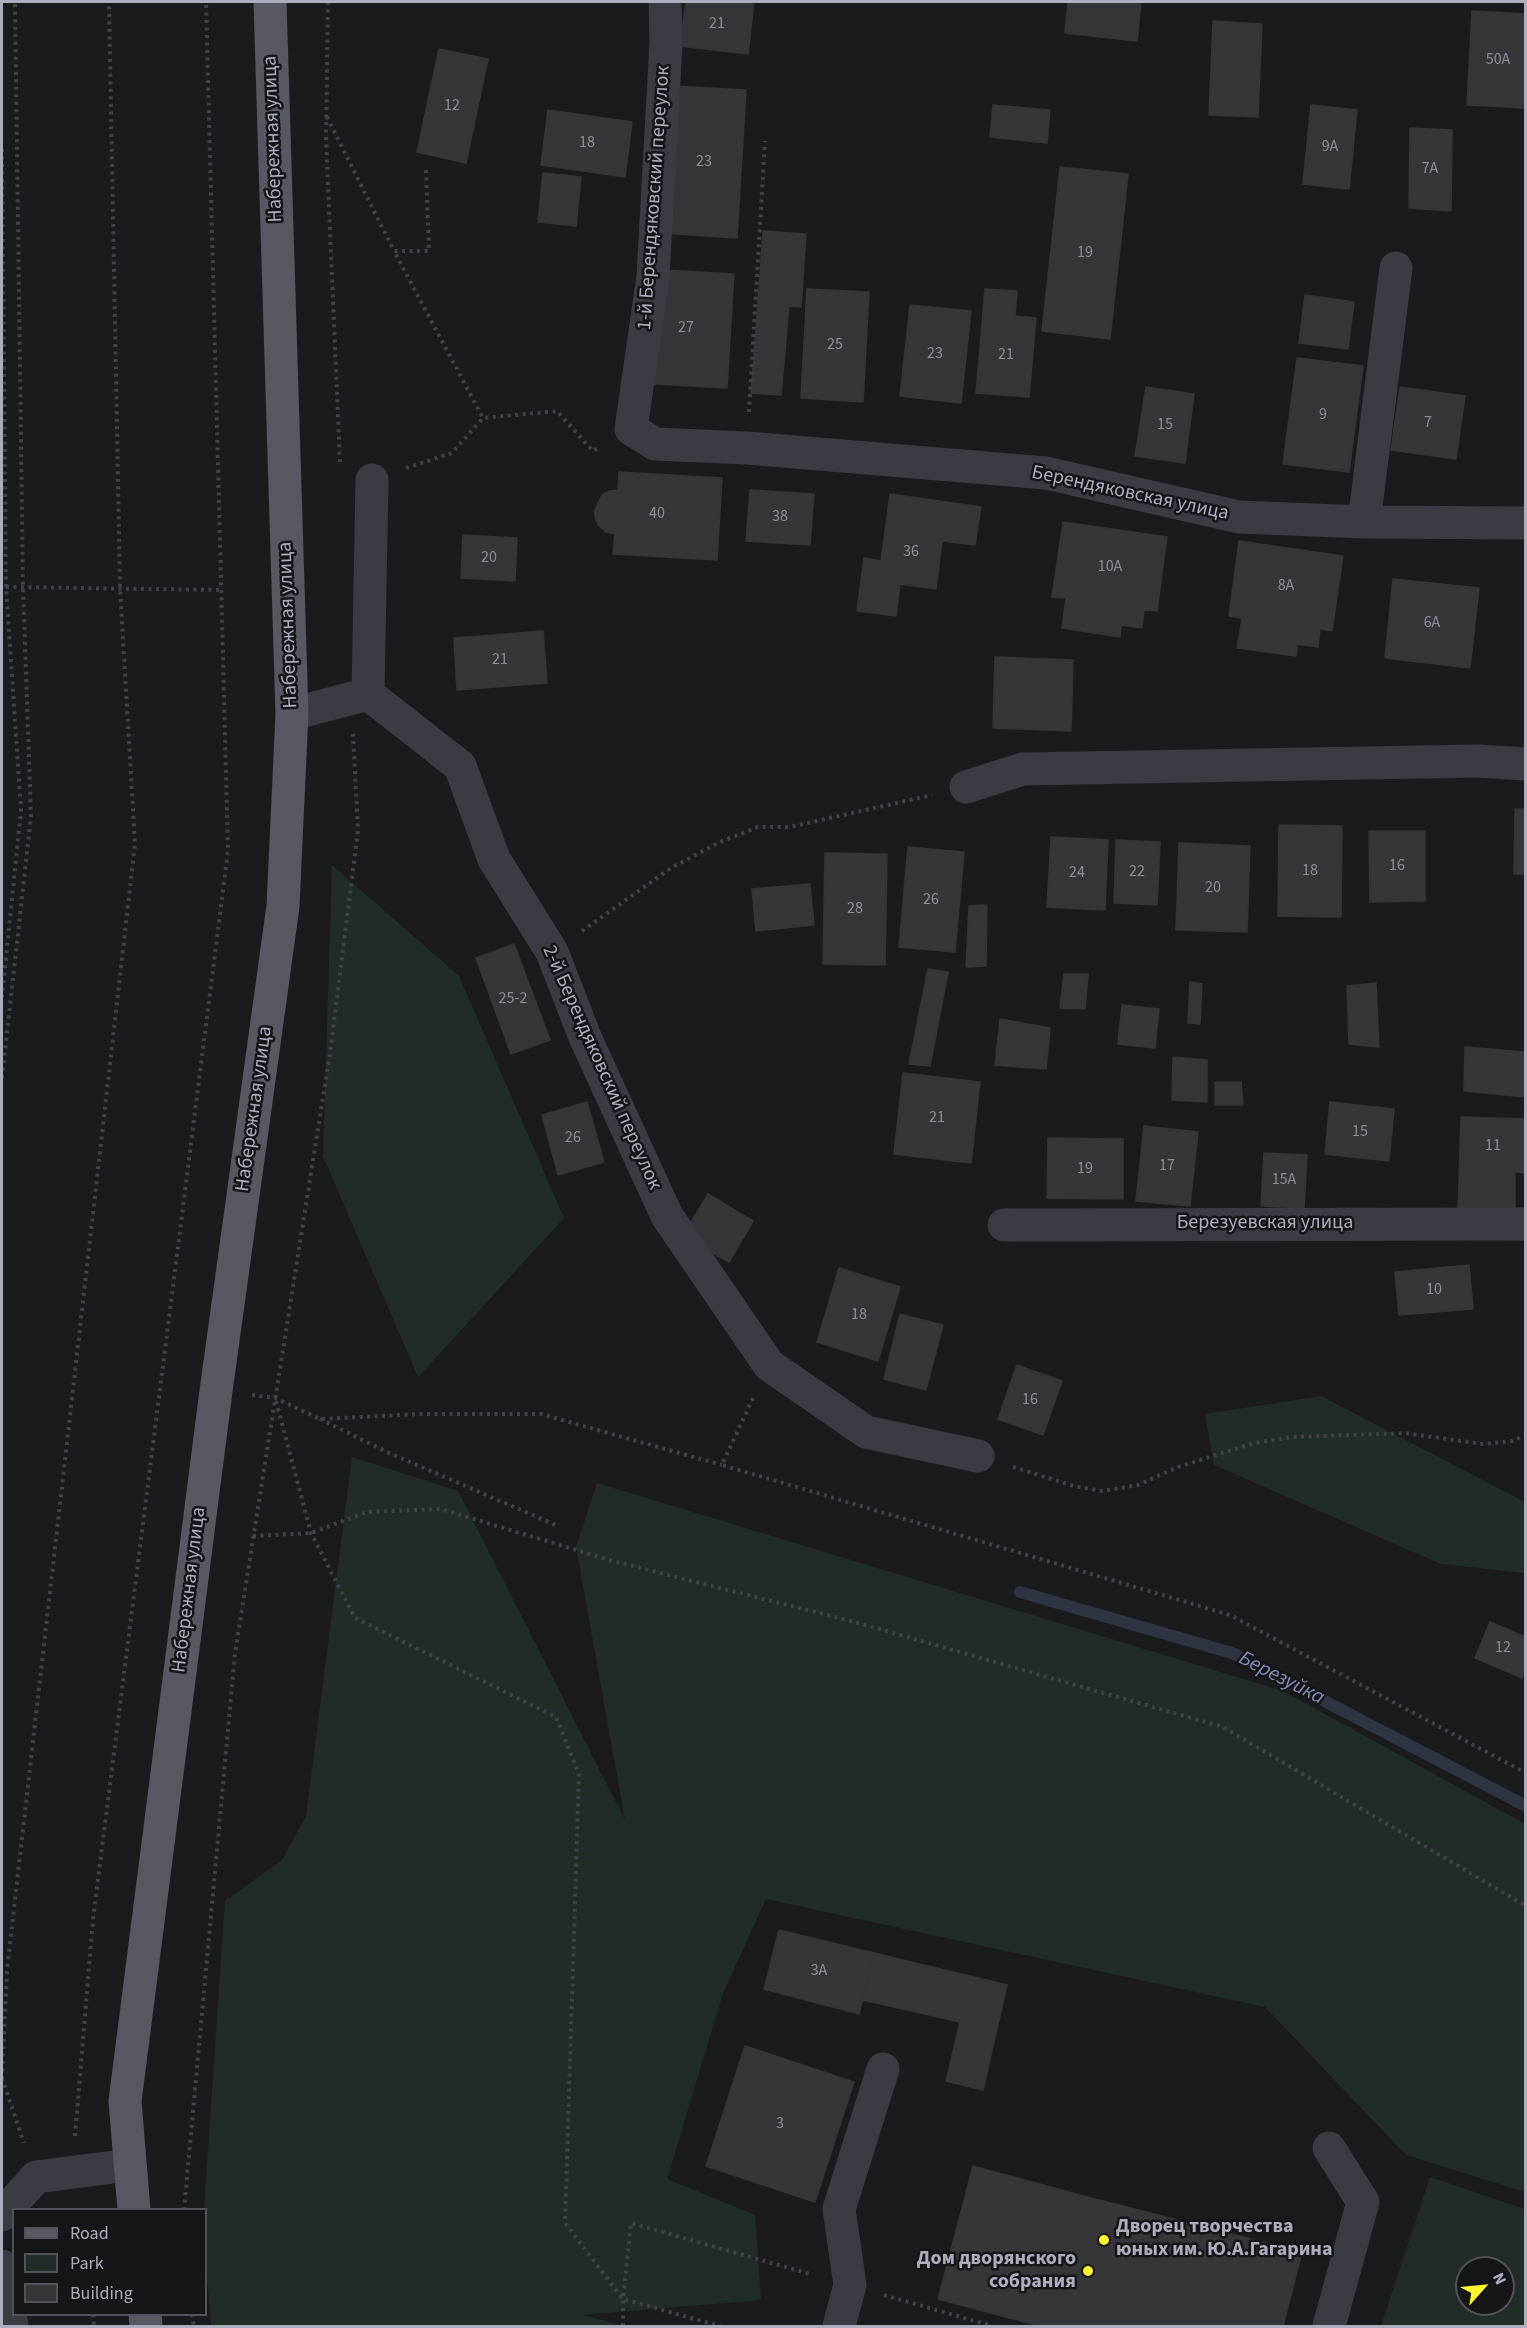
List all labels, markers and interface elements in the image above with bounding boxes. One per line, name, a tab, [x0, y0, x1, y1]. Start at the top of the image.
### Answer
house number: 21	[709, 14, 725, 34]
house number: 50А	[1486, 50, 1510, 70]
street label: Набережная улица	[259, 55, 289, 223]
street label: 1-й Берендяковский переулок	[634, 65, 676, 331]
house number: 12	[444, 96, 460, 116]
house number: 18	[579, 133, 595, 153]
house number: 9А	[1322, 137, 1338, 157]
house number: 23	[696, 152, 712, 172]
house number: 7А	[1422, 159, 1438, 179]
house number: 19	[1077, 243, 1093, 263]
house number: 27	[678, 318, 694, 338]
house number: 25	[827, 335, 843, 355]
house number: 23	[927, 344, 943, 364]
house number: 21	[998, 345, 1014, 365]
house number: 9	[1319, 405, 1327, 425]
house number: 7	[1424, 413, 1432, 433]
house number: 15	[1157, 415, 1173, 435]
street label: Берендяковская улица	[1029, 461, 1231, 527]
house number: 40	[649, 504, 665, 524]
house number: 38	[772, 507, 788, 527]
street label: Набережная улица	[274, 541, 304, 709]
house number: 36	[903, 542, 919, 562]
house number: 20	[481, 548, 497, 568]
house number: 10А	[1098, 557, 1122, 577]
house number: 8А	[1278, 576, 1294, 596]
house number: 6А	[1424, 613, 1440, 633]
house number: 21	[492, 650, 508, 670]
house number: 16	[1389, 856, 1405, 876]
house number: 18	[1302, 861, 1318, 881]
house number: 22	[1129, 862, 1145, 882]
house number: 24	[1069, 863, 1085, 883]
house number: 20	[1205, 878, 1221, 898]
house number: 26	[923, 890, 939, 910]
house number: 28	[847, 899, 863, 919]
street label: 2-й Берендяковский переулок	[536, 942, 666, 1194]
house number: 25-2	[499, 989, 527, 1009]
street label: Набережная улица	[232, 1025, 278, 1193]
house number: 21	[929, 1108, 945, 1128]
house number: 15	[1352, 1122, 1368, 1142]
house number: 26	[565, 1128, 581, 1148]
house number: 11	[1485, 1136, 1501, 1156]
house number: 17	[1159, 1156, 1175, 1176]
house number: 19	[1077, 1159, 1093, 1179]
house number: 15А	[1272, 1170, 1296, 1190]
street label: Березуевская улица	[1177, 1212, 1353, 1236]
house number: 10	[1426, 1280, 1442, 1300]
house number: 18	[851, 1305, 867, 1325]
house number: 16	[1022, 1390, 1038, 1410]
street label: Набережная улица	[168, 1506, 212, 1674]
house number: 12	[1495, 1638, 1511, 1658]
water label: Березуйка	[1234, 1647, 1328, 1711]
house number: 3А	[811, 1961, 827, 1981]
house number: 3	[776, 2114, 784, 2134]
legend	[12, 2208, 207, 2316]
place label: Дворец творчества юных им. Ю.А.Гагарина	[1116, 2216, 1333, 2263]
text: Road	[70, 2221, 109, 2246]
marker: Дворец творчества юных им. Ю.А.Гагарина	[1097, 2233, 1111, 2247]
place label: Дом дворянского собрания	[917, 2248, 1076, 2295]
text: Park	[70, 2251, 104, 2276]
north arrow	[1455, 2256, 1515, 2316]
marker: Дом дворянского собрания	[1081, 2264, 1095, 2278]
text: N	[1487, 2269, 1511, 2288]
text: Building	[70, 2281, 133, 2306]

